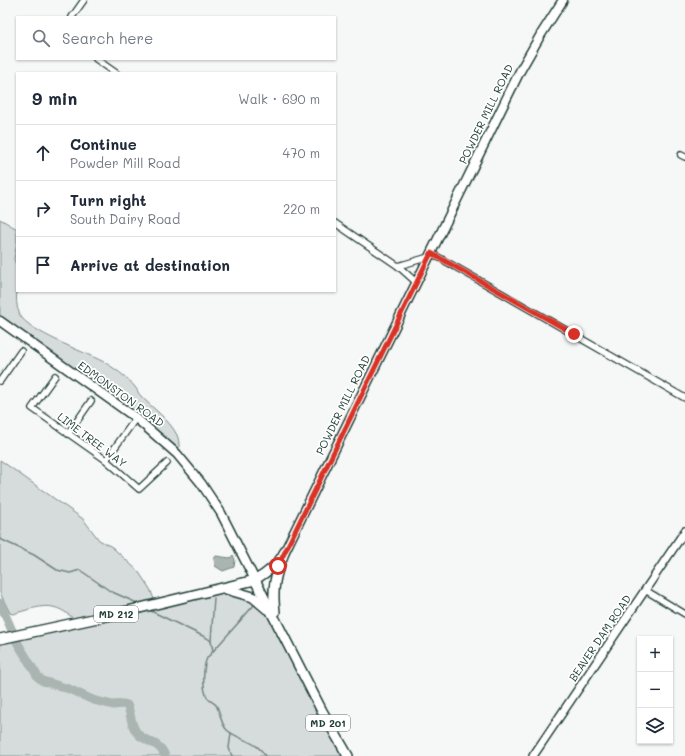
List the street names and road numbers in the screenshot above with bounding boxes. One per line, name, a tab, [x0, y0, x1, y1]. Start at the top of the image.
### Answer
street label: POWDER MILL ROAD	[455, 61, 516, 166]
street label: POWDER MILL ROAD	[312, 352, 373, 457]
street label: EDMONSTON ROAD	[75, 357, 167, 430]
street label: LIME TREE WAY	[55, 409, 130, 471]
street label: BEAVER DAM ROAD	[565, 591, 634, 684]
road number: MD 212	[94, 606, 138, 622]
road number: MD 201	[306, 715, 350, 731]

